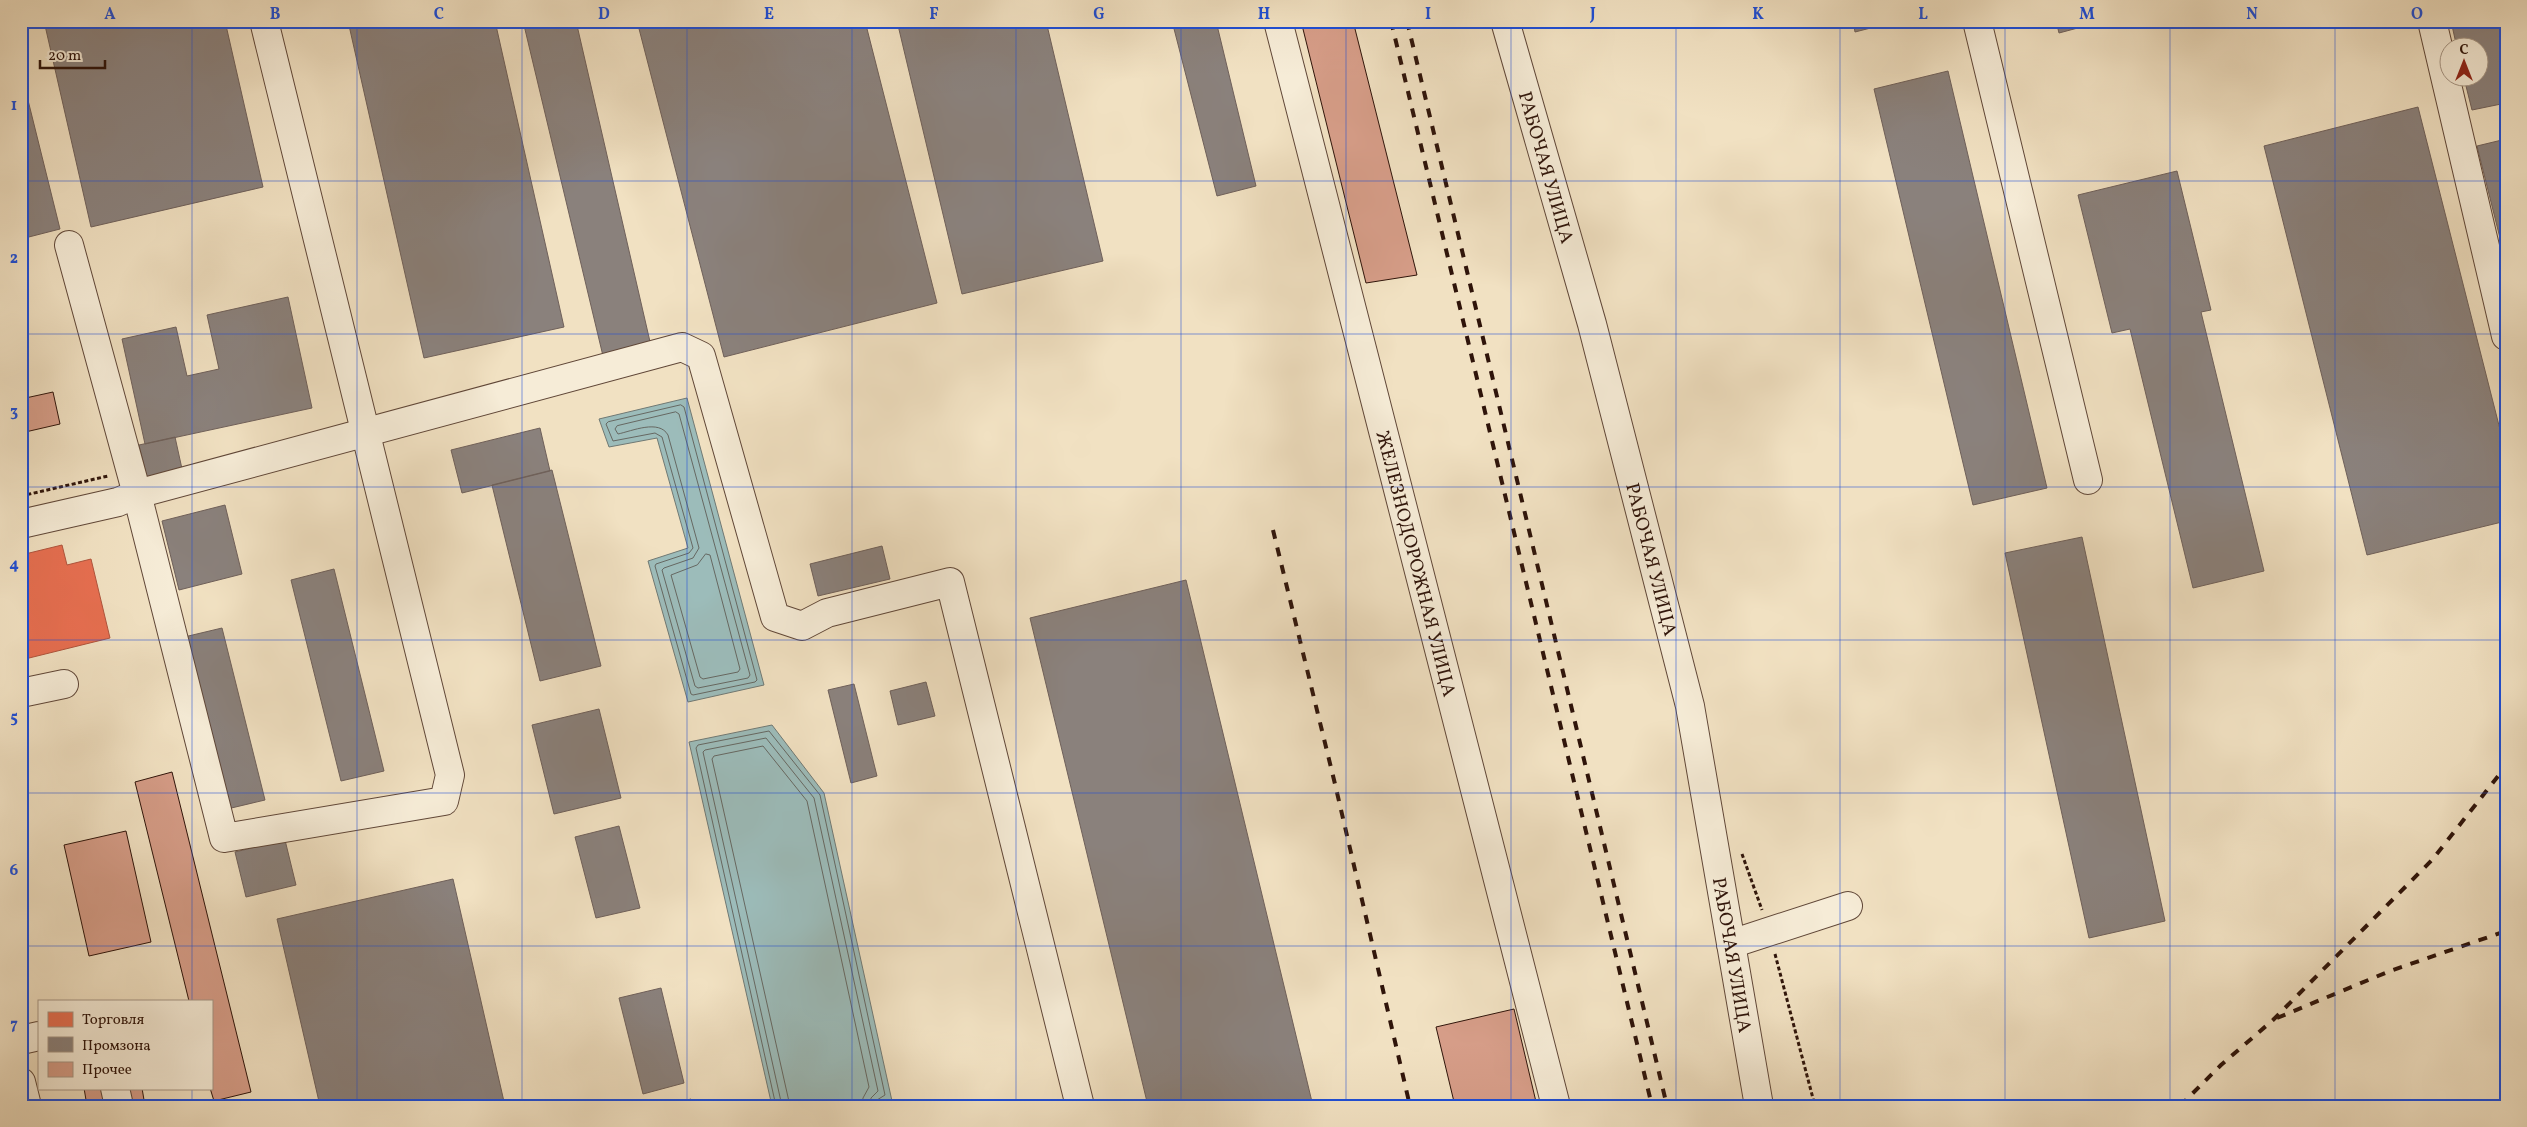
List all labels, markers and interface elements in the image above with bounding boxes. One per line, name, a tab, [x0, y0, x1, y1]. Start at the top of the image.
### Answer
text: A	[104, 4, 116, 26]
text: B	[270, 4, 281, 26]
text: C	[434, 4, 444, 26]
text: D	[598, 4, 610, 26]
text: E	[764, 4, 774, 26]
text: F	[929, 4, 939, 26]
text: G	[1093, 4, 1105, 26]
text: H	[1258, 4, 1270, 26]
text: I	[1425, 4, 1431, 26]
text: J	[1589, 4, 1596, 26]
text: K	[1752, 4, 1764, 26]
text: L	[1918, 4, 1928, 26]
text: M	[2079, 4, 2095, 26]
text: N	[2246, 4, 2258, 26]
text: O	[2411, 4, 2423, 26]
scale bar	[40, 38, 105, 70]
north arrow	[2440, 38, 2490, 88]
text: С	[2459, 41, 2469, 60]
text: 20 m	[48, 46, 81, 67]
street label: РАБОЧАЯ УЛИЦА	[1511, 89, 1579, 247]
text: 1	[11, 95, 17, 117]
text: 2	[10, 248, 18, 270]
text: 3	[10, 401, 18, 423]
street label: ЖЕЛЕЗНОДОРОЖНАЯ УЛИЦА	[1369, 428, 1462, 700]
street label: РАБОЧАЯ УЛИЦА	[1618, 480, 1683, 639]
text: 4	[9, 554, 19, 576]
text: 5	[10, 707, 18, 729]
text: 6	[10, 860, 19, 882]
street label: РАБОЧАЯ УЛИЦА	[1705, 875, 1757, 1035]
legend	[38, 1000, 212, 1090]
text: Торговля	[82, 1010, 144, 1031]
text: 7	[10, 1014, 18, 1036]
text: Промзона	[82, 1036, 151, 1057]
text: Прочее	[82, 1060, 132, 1081]

